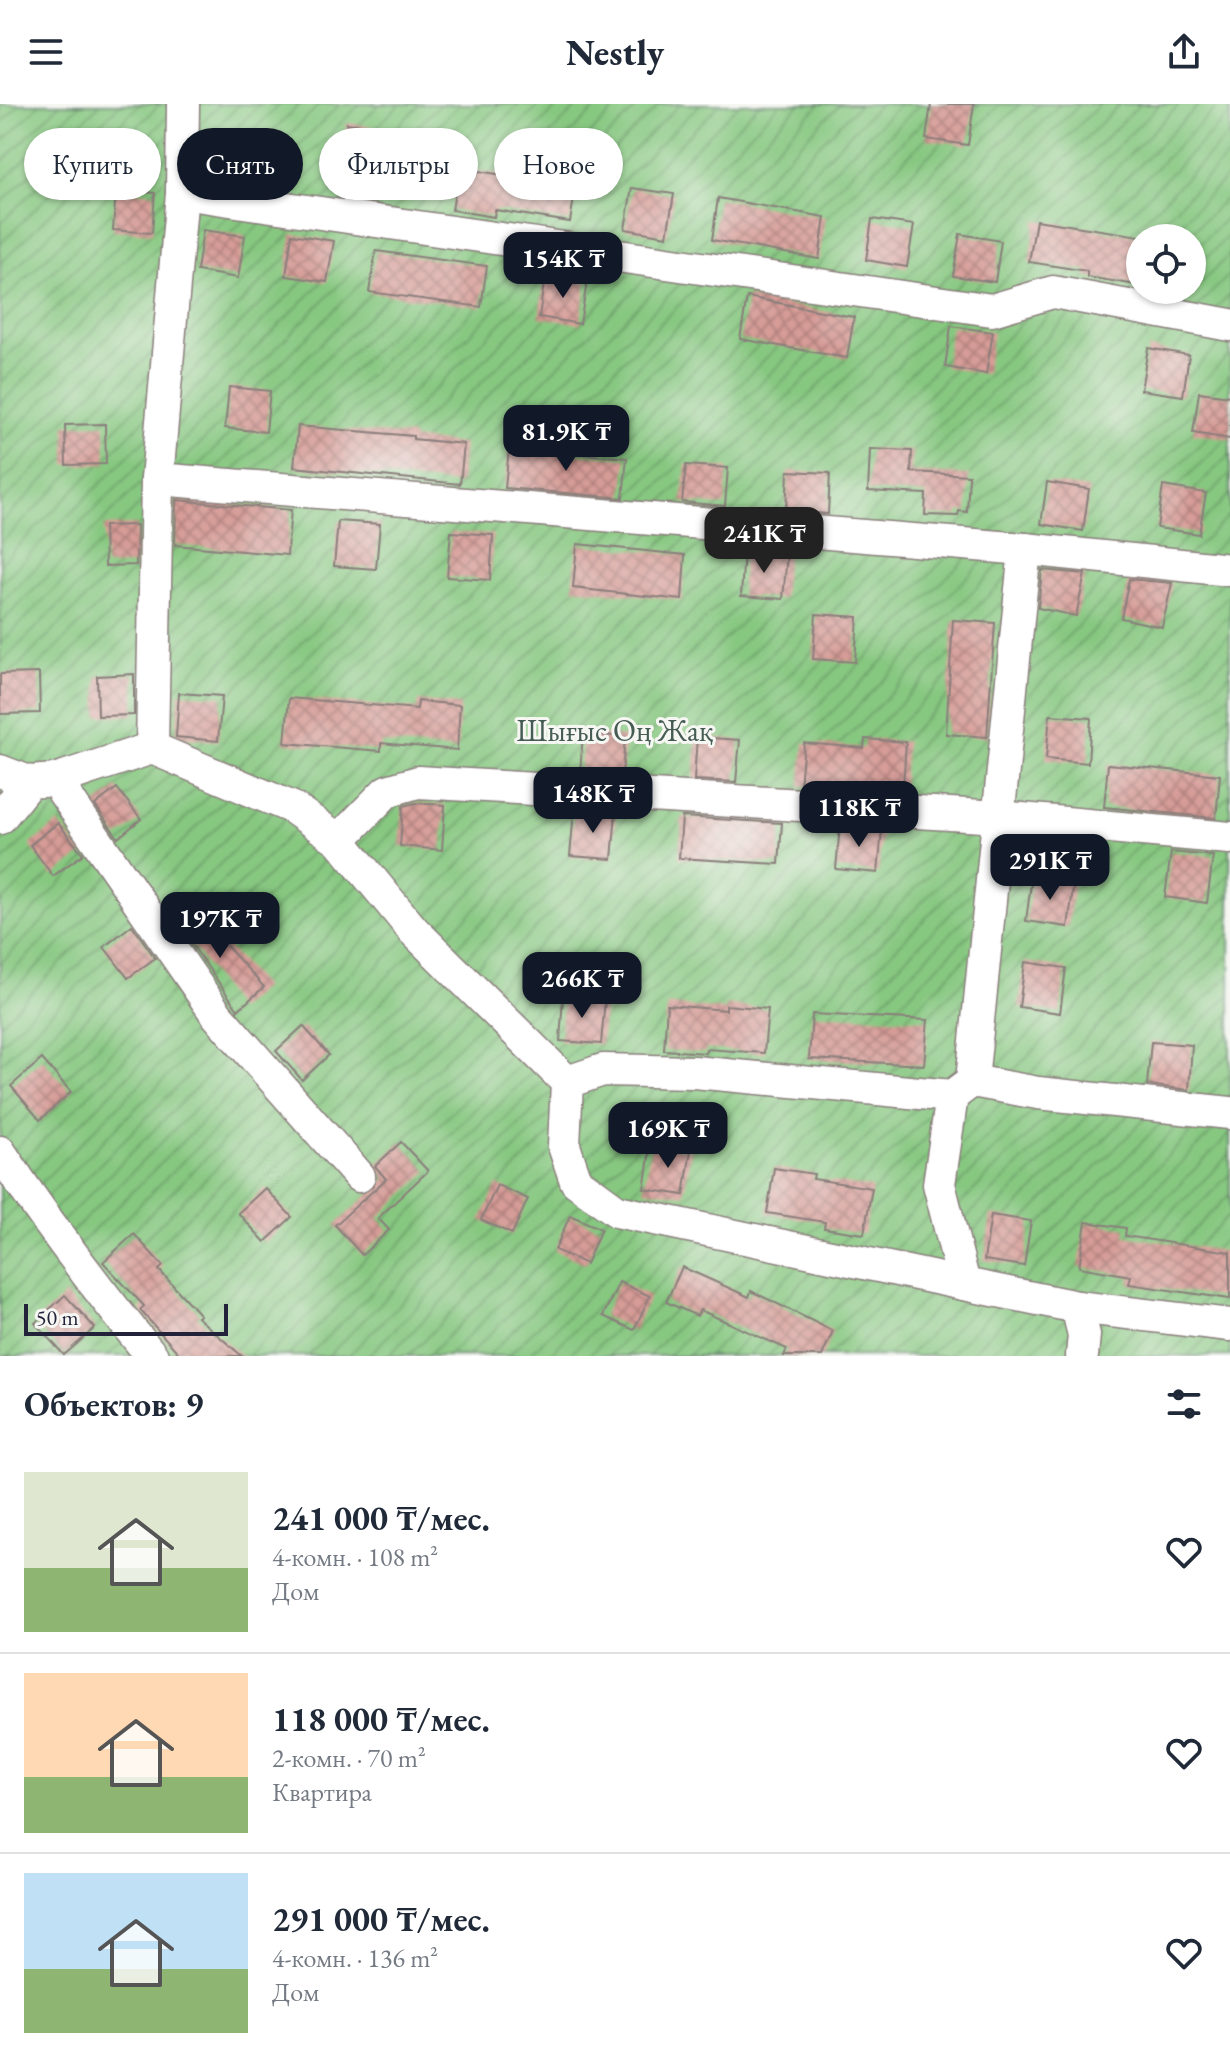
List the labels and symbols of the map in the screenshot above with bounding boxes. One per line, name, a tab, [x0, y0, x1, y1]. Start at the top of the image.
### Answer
pin: 154K ₸	[498, 232, 628, 300]
pin: 81.9K ₸	[492, 405, 640, 473]
pin: 241K ₸	[699, 507, 829, 575]
park label: Шығыс Оң Жақ	[517, 711, 713, 750]
pin: 148K ₸	[528, 767, 658, 835]
pin: 118K ₸	[794, 781, 924, 849]
pin: 291K ₸	[985, 834, 1115, 902]
pin: 197K ₸	[155, 892, 285, 960]
pin: 266K ₸	[517, 952, 647, 1020]
pin: 169K ₸	[603, 1102, 733, 1170]
scale bar	[24, 1300, 228, 1336]

